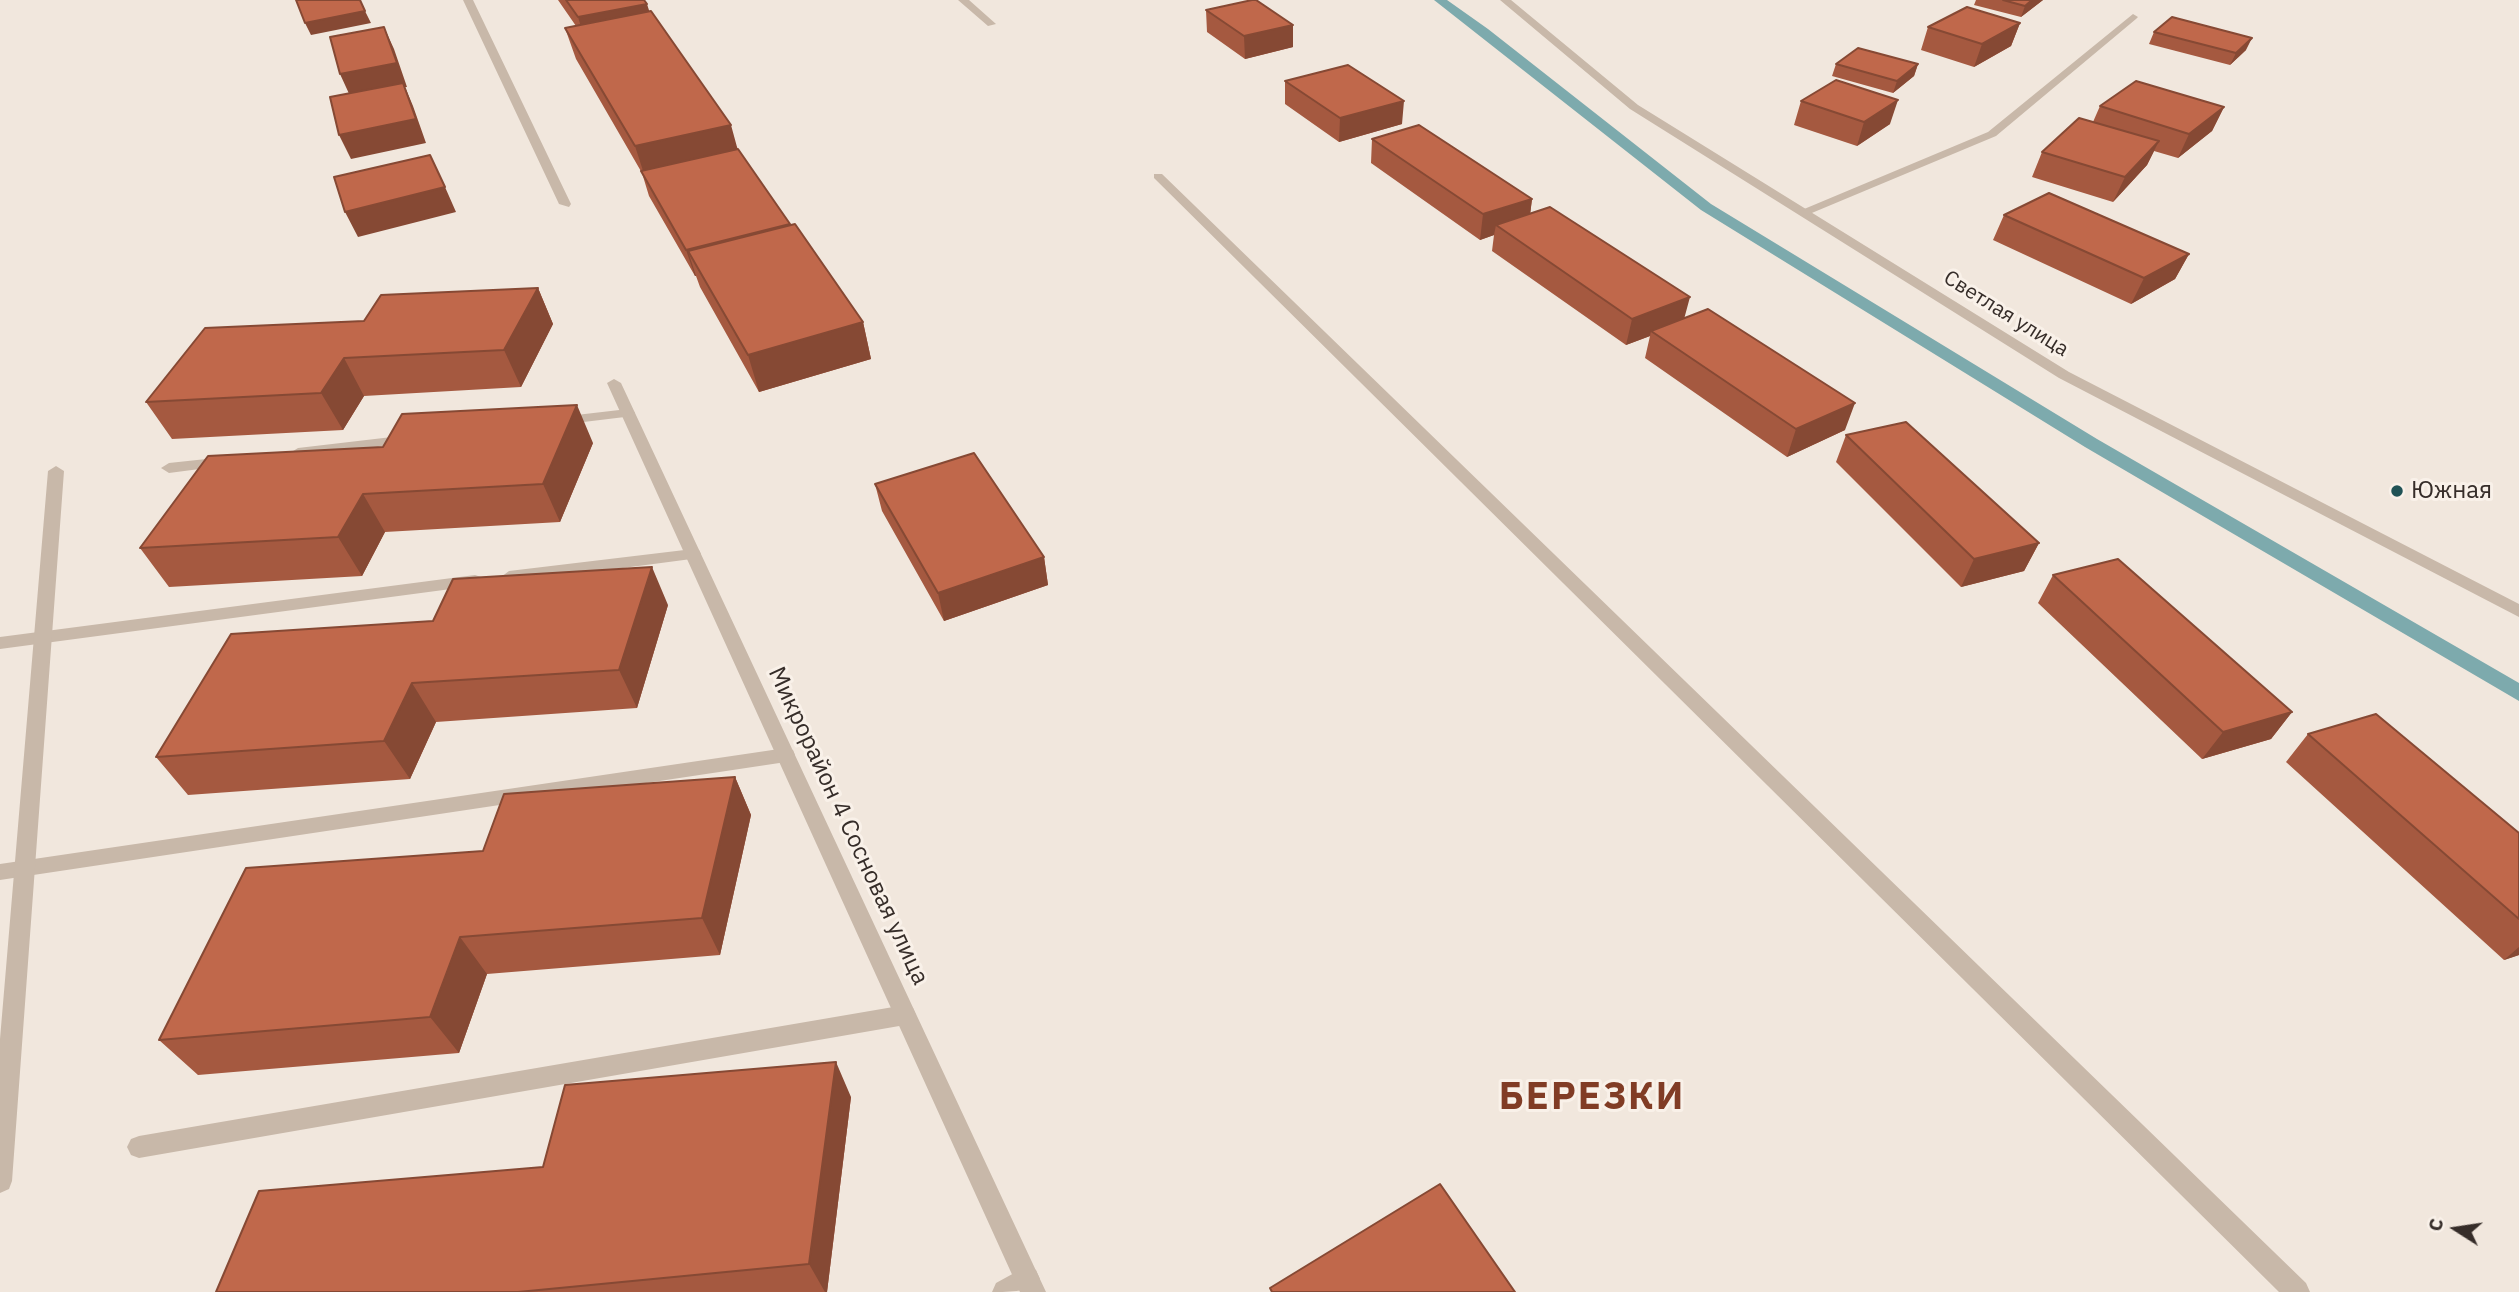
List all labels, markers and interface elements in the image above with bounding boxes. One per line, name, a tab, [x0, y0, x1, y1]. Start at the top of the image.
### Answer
street label: Светлая улица	[1939, 265, 2073, 363]
place label: Южная	[2411, 477, 2492, 505]
marker: Южная	[2389, 483, 2405, 499]
street label: Микрорайон 4 Сосновая улица	[762, 663, 934, 989]
district label: БЕРЕЗКИ	[1500, 1075, 1684, 1121]
north arrow	[2421, 1194, 2491, 1264]
text: С	[2422, 1216, 2448, 1233]

